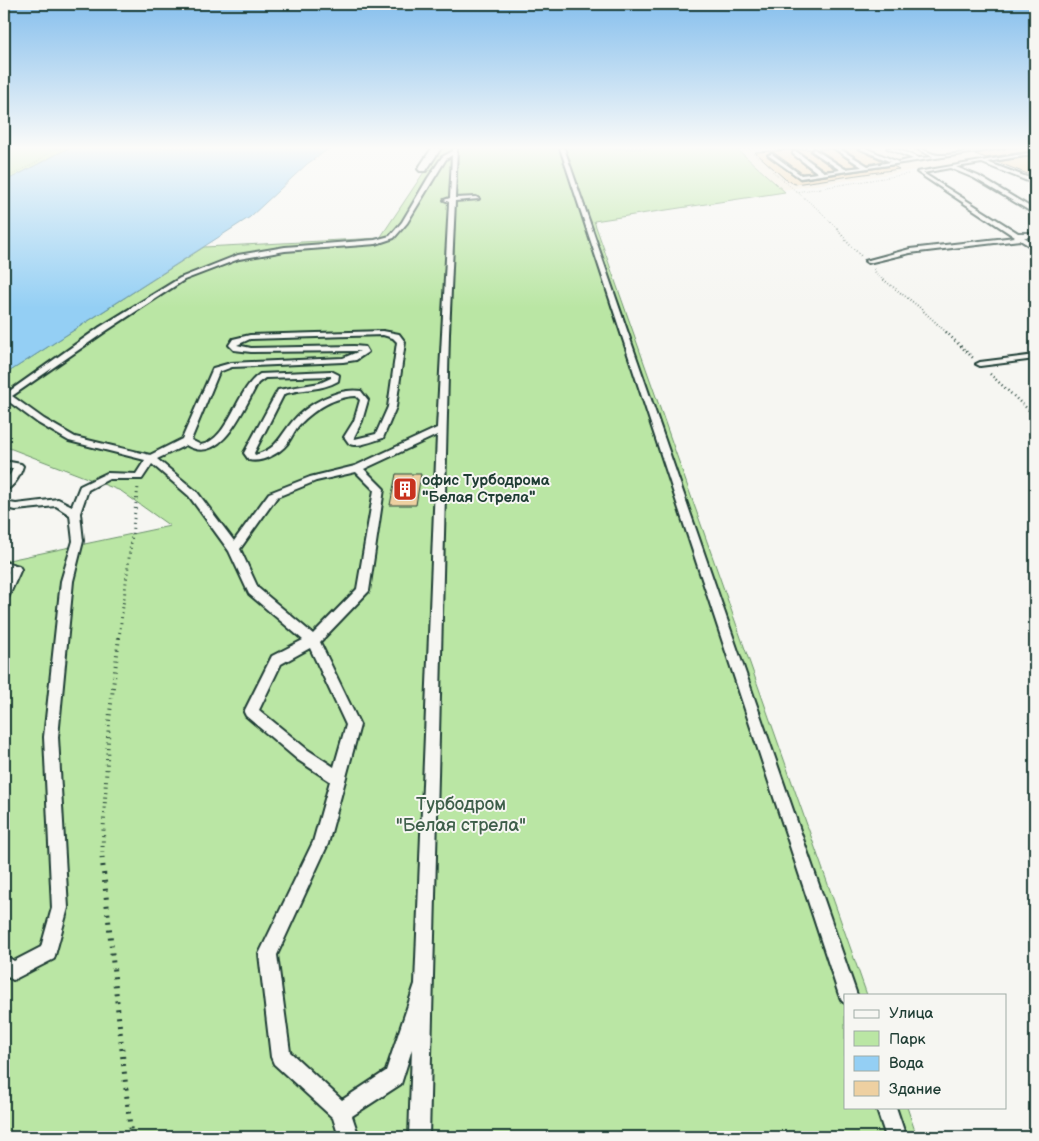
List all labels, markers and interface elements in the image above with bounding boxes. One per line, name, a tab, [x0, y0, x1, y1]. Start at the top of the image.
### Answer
place label: офис Турбодрома "Белая Стрела"	[422, 471, 550, 507]
building icon: офис Турбодрома "Белая Стрела"	[392, 476, 418, 502]
park label: Турбодром "Белая стрела"	[396, 794, 526, 836]
legend	[844, 994, 1006, 1108]
text: Улица	[889, 1004, 934, 1023]
text: Парк	[889, 1030, 926, 1049]
text: Вода	[889, 1054, 924, 1073]
text: Здание	[889, 1080, 941, 1099]

